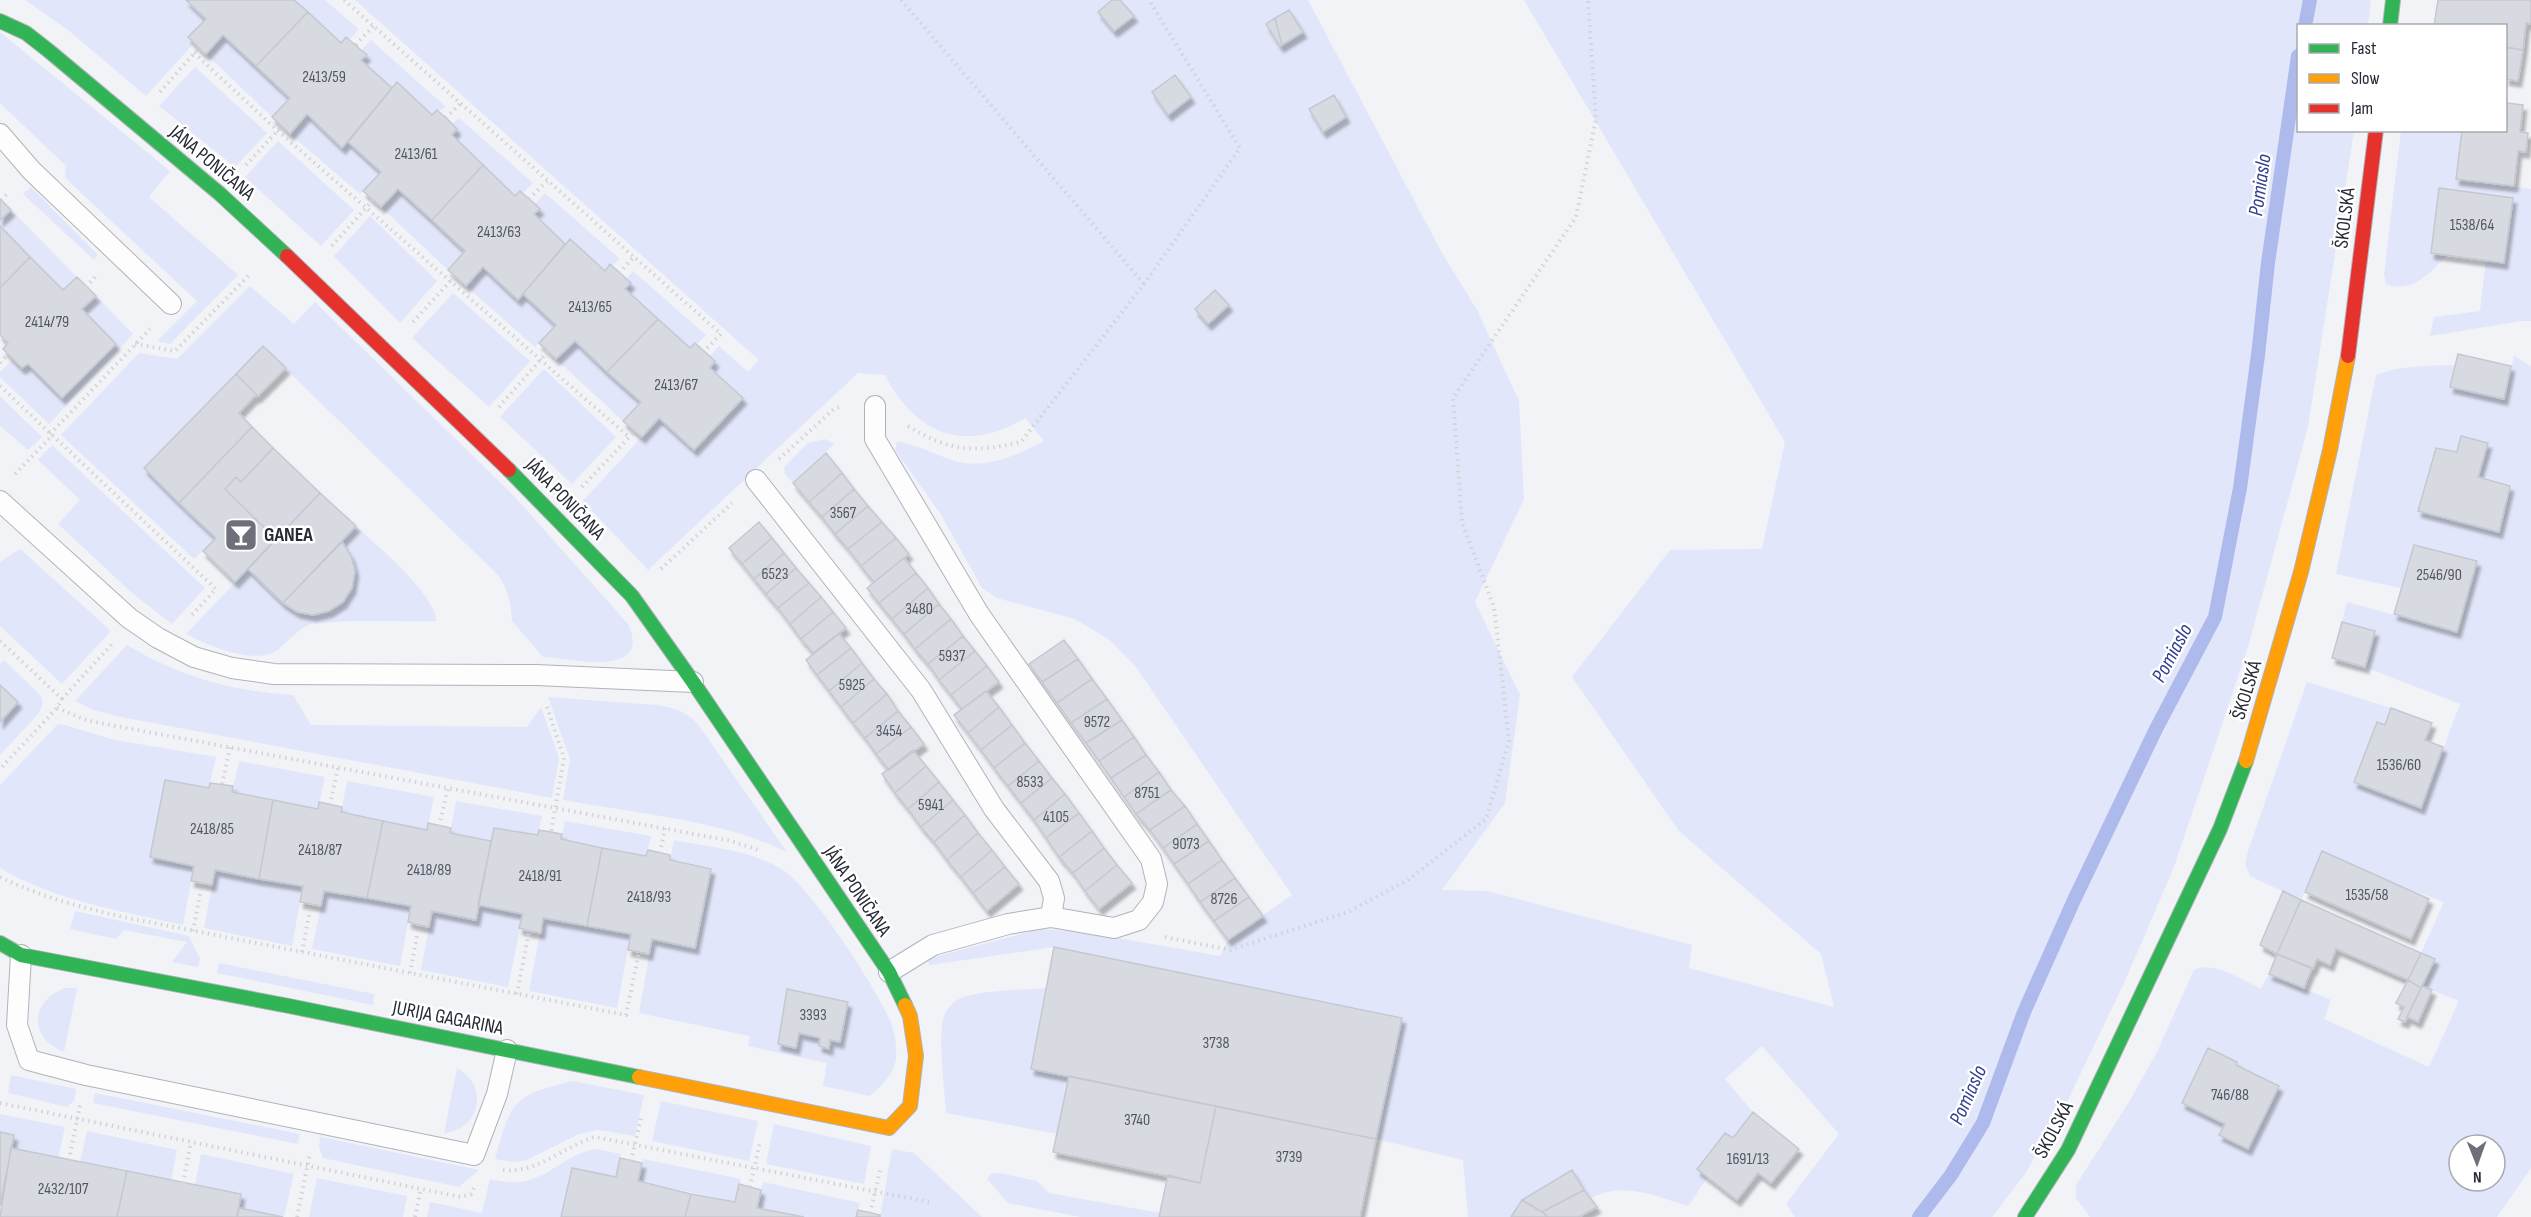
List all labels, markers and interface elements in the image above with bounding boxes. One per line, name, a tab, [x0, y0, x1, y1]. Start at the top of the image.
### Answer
legend	[2297, 24, 2507, 132]
text: Fast	[2351, 38, 2377, 59]
house number: 2413/59	[302, 68, 346, 87]
text: Slow	[2351, 68, 2380, 89]
text: Jam	[2350, 98, 2373, 119]
street label: JÁNA PONIČANA	[164, 120, 260, 206]
house number: 2413/61	[395, 145, 438, 164]
water label: Pomiaslo	[2243, 152, 2277, 218]
street label: ŠKOLSKÁ	[2329, 186, 2361, 250]
house number: 1538/64	[2450, 216, 2494, 235]
house number: 2413/63	[477, 223, 521, 242]
house number: 2413/65	[568, 298, 612, 317]
house number: 2414/79	[25, 313, 69, 332]
house number: 2413/67	[654, 376, 698, 395]
street label: JÁNA PONIČANA	[519, 452, 610, 545]
house number: 3567	[830, 504, 857, 523]
bar icon: GANEA	[223, 517, 259, 553]
place label: GANEA	[264, 523, 313, 547]
house number: 6523	[762, 565, 788, 584]
house number: 2546/90	[2416, 566, 2462, 585]
house number: 3480	[905, 600, 933, 619]
water label: Pomiaslo	[2146, 619, 2198, 686]
house number: 5937	[939, 647, 966, 666]
street label: ŠKOLSKÁ	[2227, 657, 2267, 723]
house number: 5925	[839, 676, 865, 695]
house number: 9572	[1084, 713, 1110, 732]
house number: 3454	[876, 722, 903, 741]
house number: 1536/60	[2377, 756, 2421, 775]
house number: 8533	[1017, 773, 1043, 792]
house number: 8751	[1134, 784, 1160, 803]
house number: 5941	[918, 796, 944, 815]
house number: 4105	[1043, 808, 1069, 827]
house number: 2418/85	[190, 820, 234, 839]
house number: 9073	[1172, 835, 1200, 854]
street label: JÁNA PONIČANA	[817, 840, 896, 941]
house number: 2418/87	[298, 841, 343, 860]
house number: 2418/89	[407, 861, 451, 880]
house number: 2418/91	[518, 867, 562, 886]
house number: 1535/58	[2345, 886, 2389, 905]
house number: 2418/93	[627, 888, 671, 907]
house number: 8726	[1211, 890, 1237, 909]
street label: JURIJA GAGARINA	[390, 995, 506, 1041]
house number: 3393	[799, 1006, 827, 1025]
house number: 3738	[1203, 1034, 1229, 1053]
water label: Pomiaslo	[1944, 1061, 1992, 1129]
house number: 746/88	[2211, 1086, 2249, 1105]
street label: ŠKOLSKÁ	[2029, 1097, 2079, 1162]
house number: 3740	[1124, 1111, 1150, 1130]
north arrow	[2447, 1133, 2507, 1193]
house number: 3739	[1276, 1148, 1302, 1167]
house number: 1691/13	[1727, 1150, 1769, 1169]
text: N	[2473, 1167, 2482, 1186]
house number: 2432/107	[38, 1180, 89, 1199]

